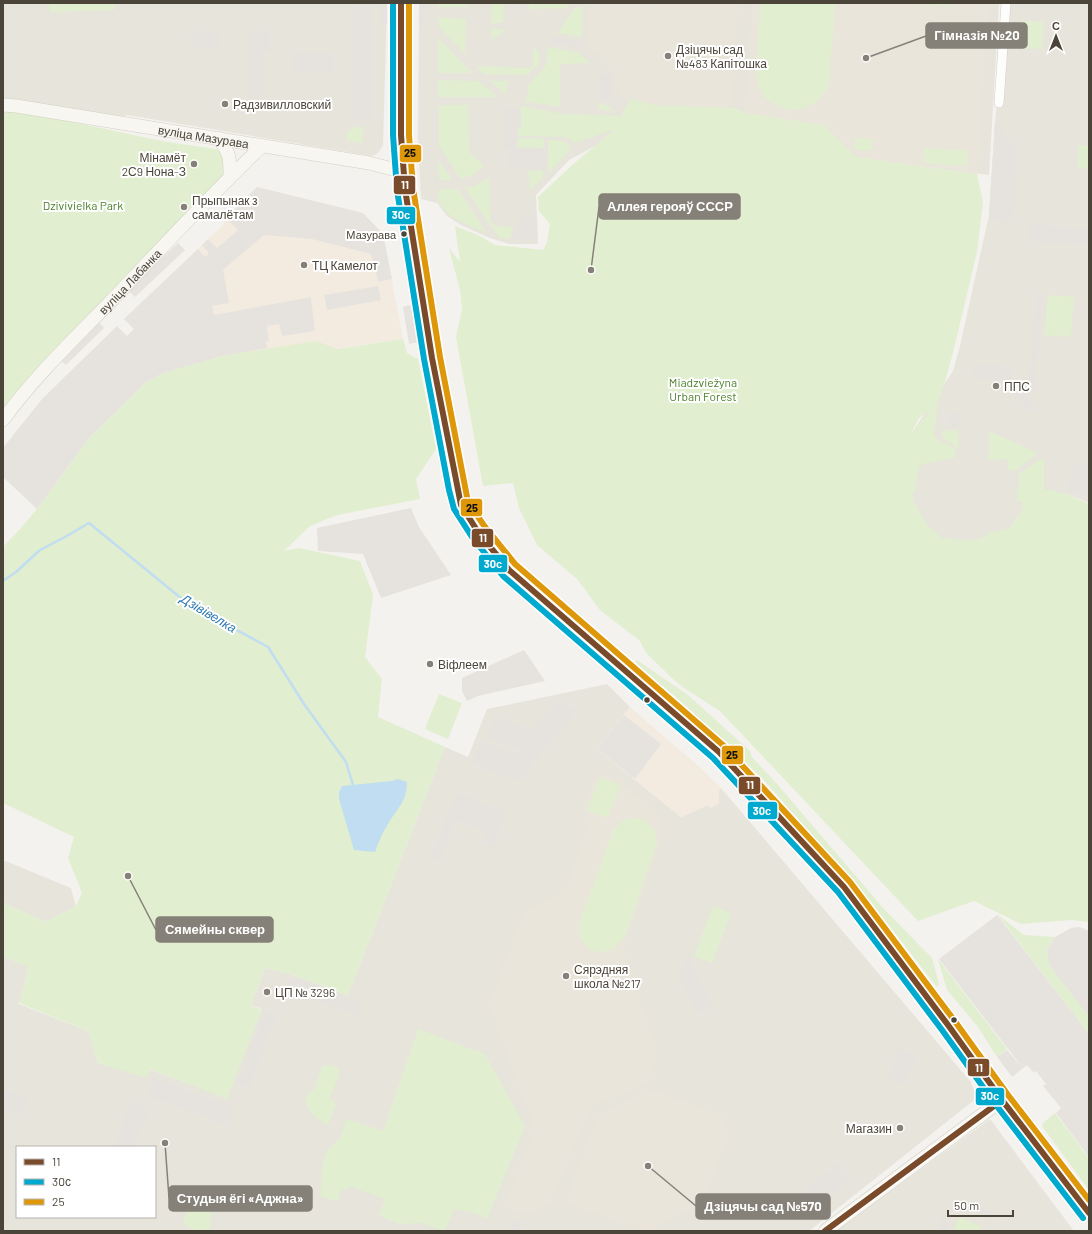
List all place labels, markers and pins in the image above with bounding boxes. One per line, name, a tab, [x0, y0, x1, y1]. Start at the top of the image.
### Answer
callout: Гімназія №20	[926, 23, 1027, 48]
place label: Дзіцячы сад №483 Капітошка	[676, 42, 767, 70]
marker: Дзіцячы сад №483 Капітошка	[663, 51, 673, 61]
place label: Радзивилловский	[233, 97, 331, 112]
marker: Радзивилловский	[220, 99, 230, 109]
place label: Мінамёт 2С9 Нона-З	[122, 150, 186, 178]
marker: Мінамёт 2С9 Нона-З	[189, 159, 199, 169]
place label: Прыпынак з самалётам	[192, 193, 258, 221]
callout: Аллея герояў СССР	[599, 194, 740, 219]
marker: Прыпынак з самалётам	[179, 202, 189, 212]
place label: Мазурава	[346, 228, 397, 241]
marker: Мазурава	[399, 229, 409, 239]
place label: ТЦ Камелот	[312, 258, 378, 273]
marker: ТЦ Камелот	[299, 260, 309, 270]
place label: ППС	[1004, 379, 1030, 393]
marker: ППС	[991, 381, 1001, 391]
place label: Віфлеем	[438, 657, 487, 672]
marker: Віфлеем	[425, 659, 435, 669]
unlabelled marker	[642, 695, 652, 705]
callout: Сямейны сквер	[156, 917, 273, 942]
place label: Сярэдняя школа №217	[574, 962, 641, 990]
marker: Сярэдняя школа №217	[561, 971, 571, 981]
place label: ЦП № 3296	[275, 985, 335, 1000]
marker: ЦП № 3296	[262, 987, 272, 997]
unlabelled marker	[949, 1015, 959, 1025]
place label: Магазин	[846, 1121, 892, 1135]
marker: Магазин	[895, 1123, 905, 1133]
callout: Студыя ёгі «Аджна»	[169, 1186, 312, 1211]
callout: Дзіцячы сад №570	[696, 1194, 830, 1219]

